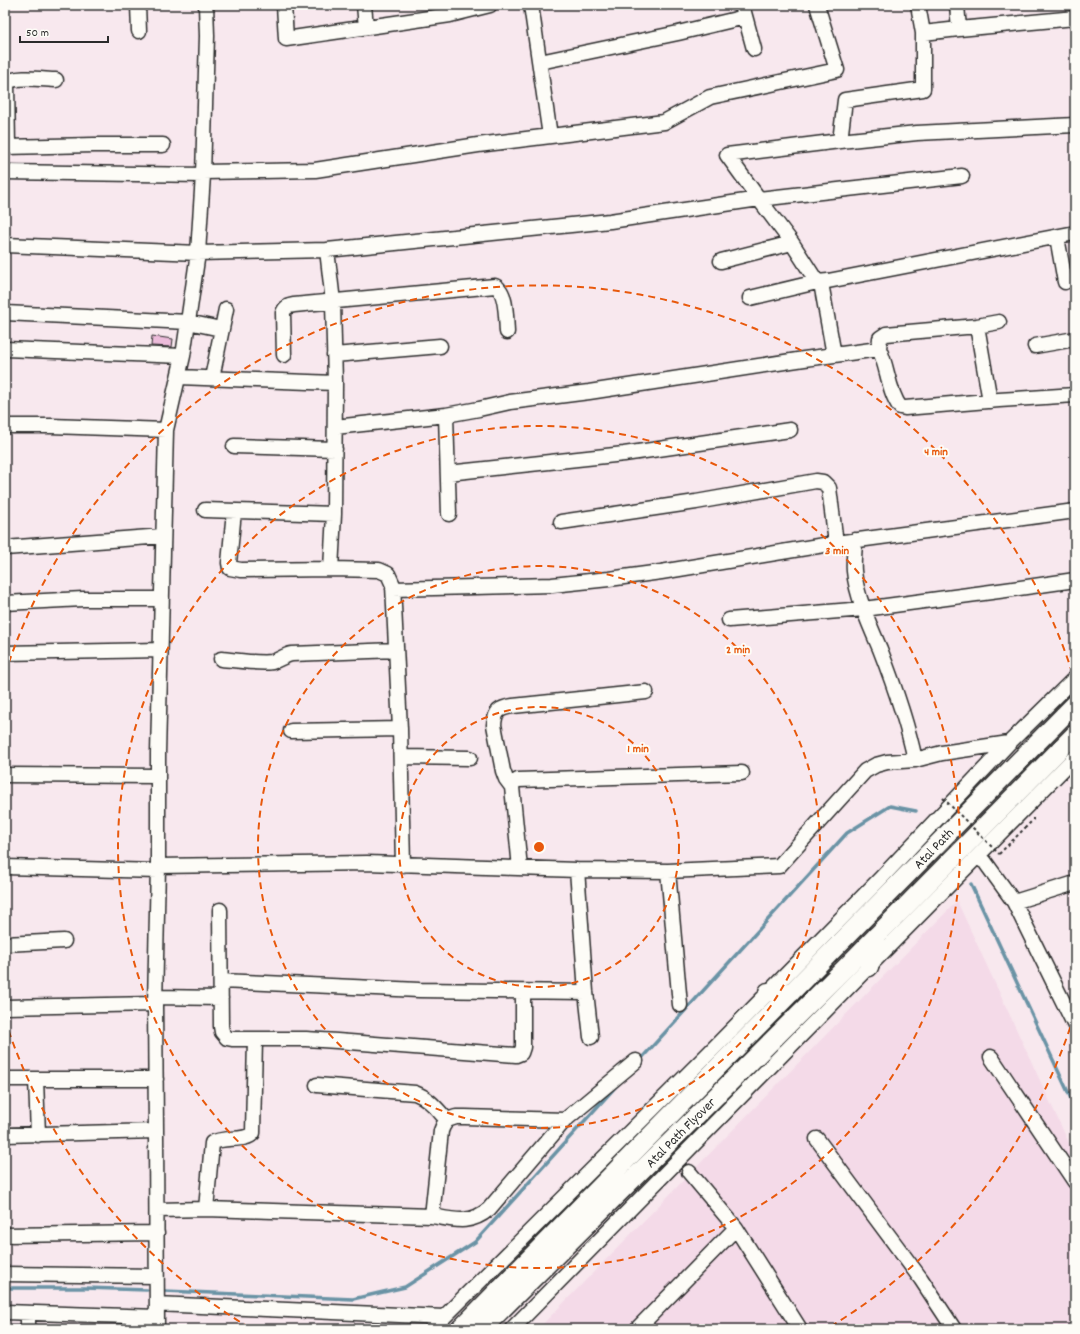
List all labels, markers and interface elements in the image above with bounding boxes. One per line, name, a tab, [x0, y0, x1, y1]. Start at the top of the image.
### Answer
scale bar	[20, 18, 108, 44]
text: 50 m	[26, 25, 49, 42]
text: 4 min	[924, 444, 948, 461]
text: 3 min	[825, 543, 849, 560]
text: 2 min	[726, 642, 750, 659]
text: 1 min	[627, 741, 649, 758]
street label: Atal Path	[910, 824, 959, 874]
centre of rings	[532, 840, 546, 854]
street label: Atal Path Flyover	[642, 1093, 722, 1173]

